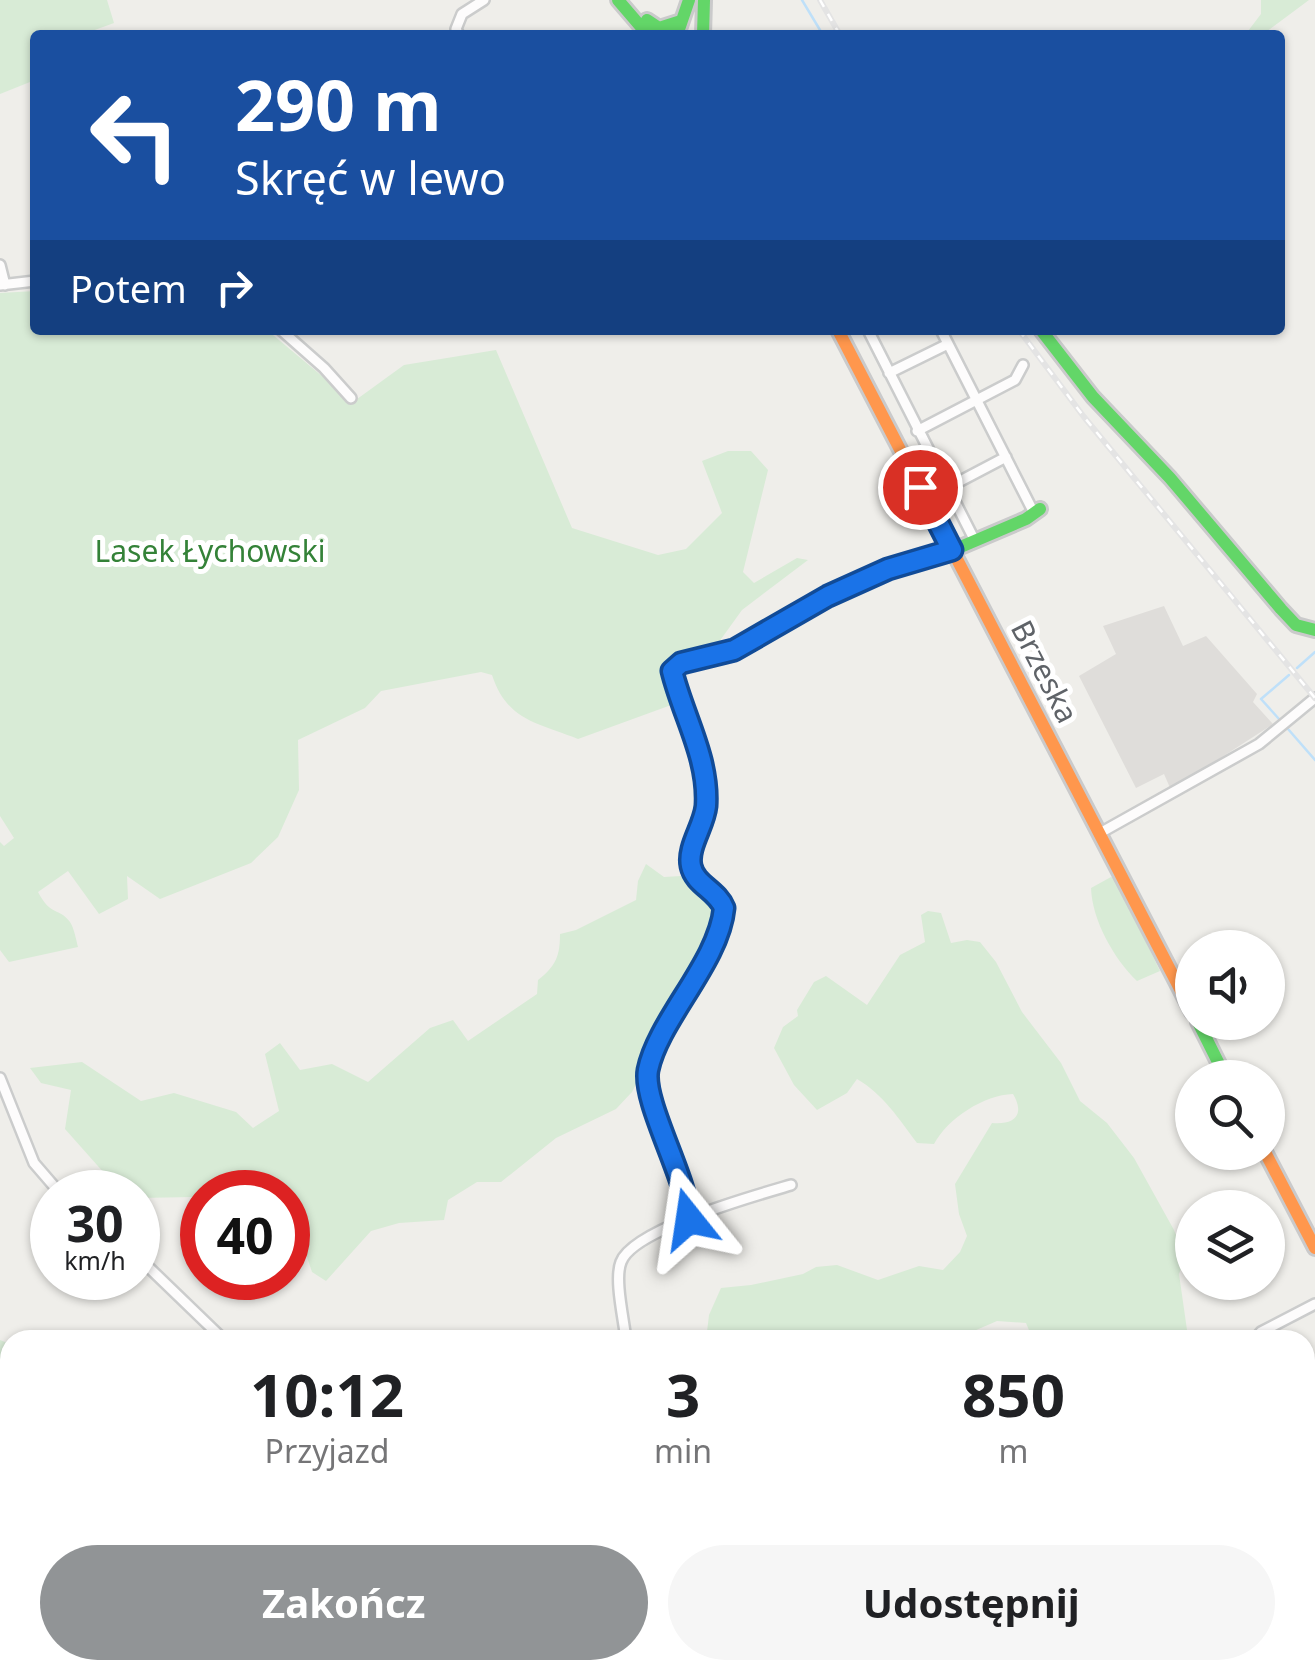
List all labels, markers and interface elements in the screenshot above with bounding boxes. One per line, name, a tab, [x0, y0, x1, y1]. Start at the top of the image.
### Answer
text: 290 m	[235, 56, 442, 152]
icon: left	[70, 70, 200, 200]
text: Skręć w lewo	[235, 147, 506, 208]
icon: right	[207, 260, 262, 315]
text: Potem	[70, 262, 187, 314]
pin	[878, 445, 963, 530]
icon: arrive	[893, 460, 948, 515]
park label: Lasek Łychowski	[95, 530, 325, 571]
street label: Brzeska	[1002, 613, 1089, 730]
map controls	[1175, 930, 1285, 1300]
button: sound	[1175, 930, 1285, 1040]
button: search	[1175, 1060, 1285, 1170]
position arrow	[637, 1167, 741, 1271]
speed limit sign: 40	[180, 1170, 310, 1300]
text: 30	[66, 1189, 124, 1257]
button: layers	[1175, 1190, 1285, 1300]
text: km/h	[64, 1243, 126, 1277]
text: 10:12	[250, 1353, 404, 1435]
text: 3	[666, 1353, 700, 1435]
text: 850	[962, 1353, 1065, 1435]
text: Przyjazd	[265, 1429, 389, 1472]
text: min	[654, 1429, 712, 1472]
text: m	[999, 1429, 1028, 1472]
button: Zakończ	[40, 1545, 648, 1660]
button: Udostępnij	[668, 1545, 1275, 1660]

